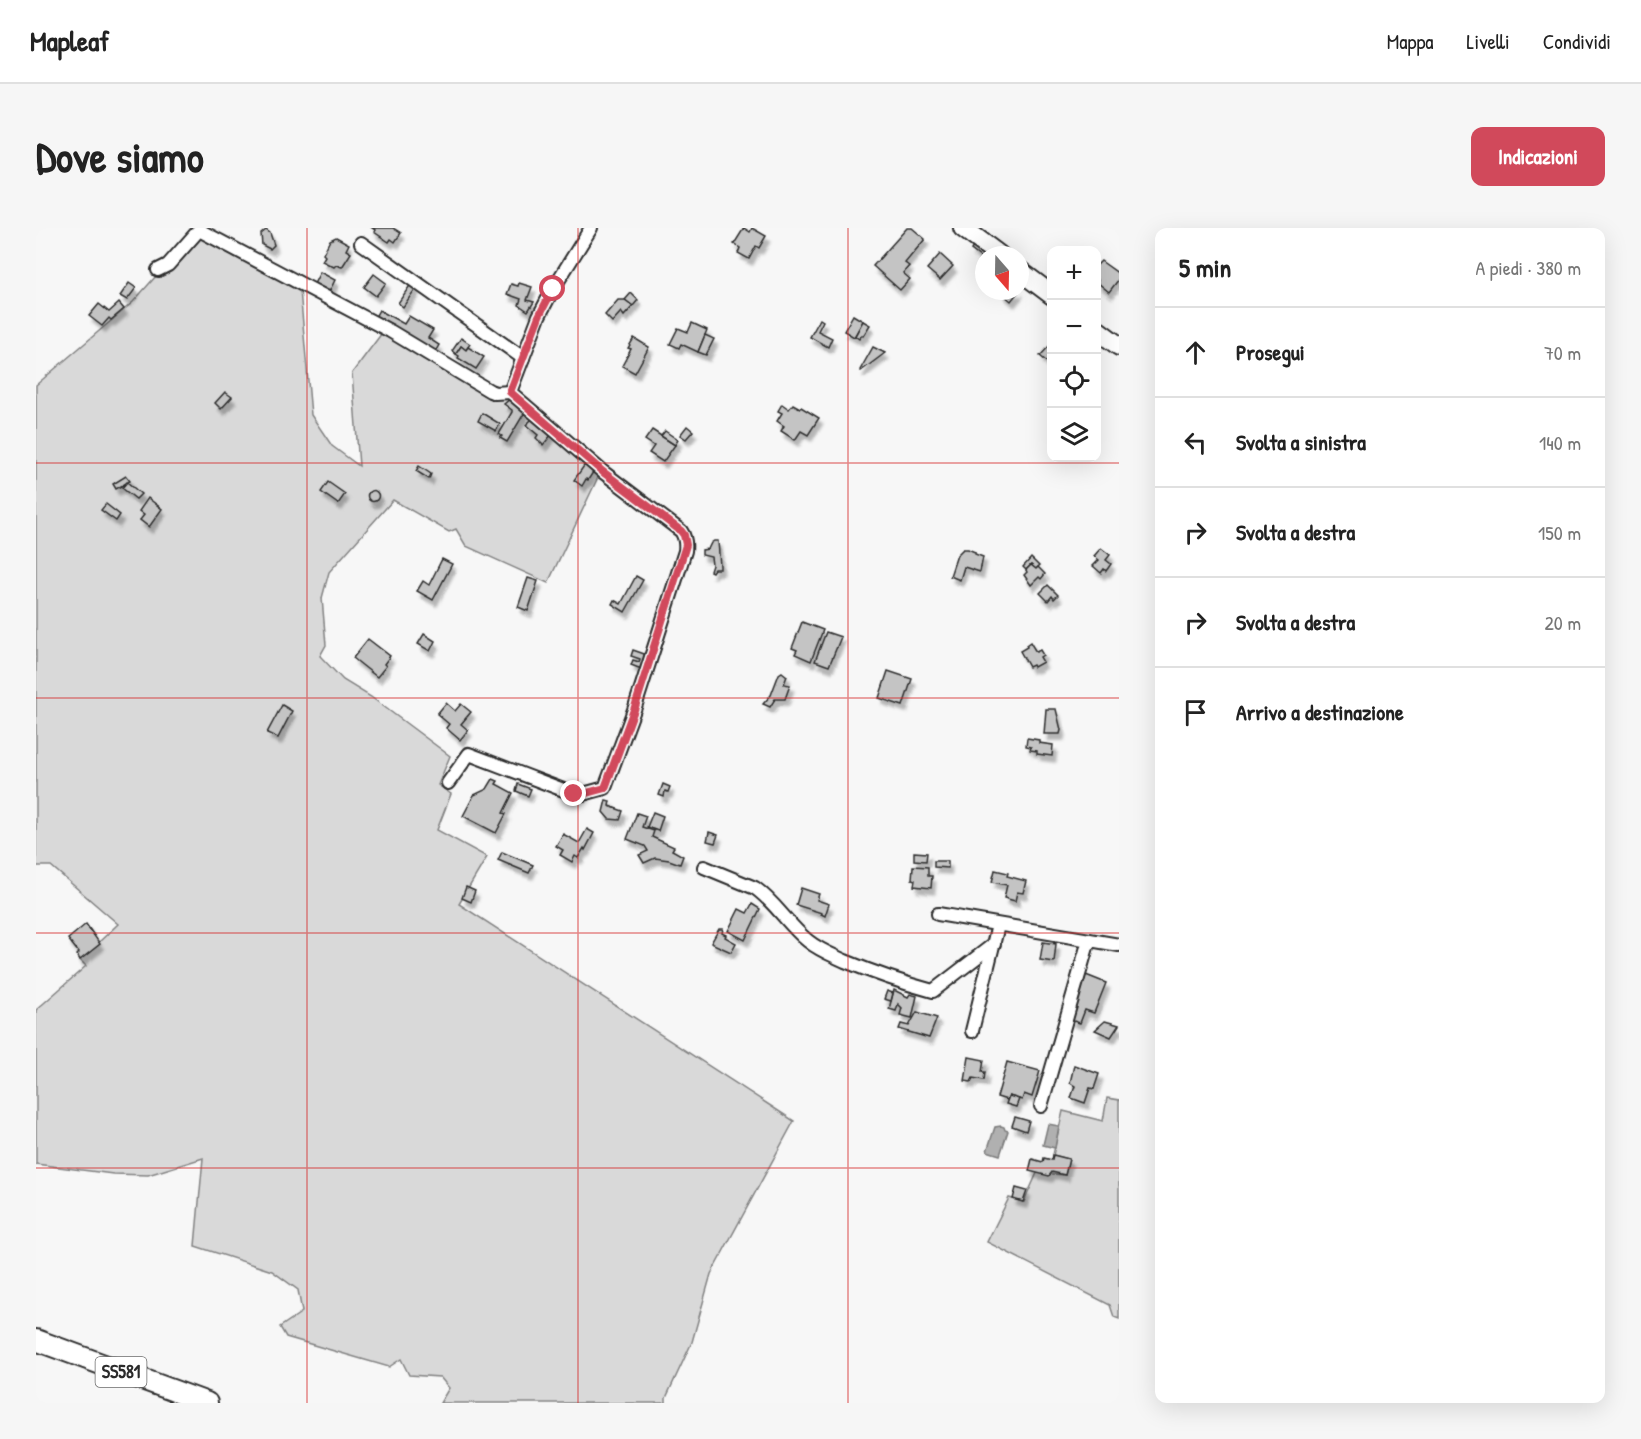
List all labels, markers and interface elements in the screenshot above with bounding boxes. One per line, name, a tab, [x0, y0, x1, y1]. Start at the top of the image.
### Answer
text: Mapleaf	[30, 22, 109, 60]
text: Mappa	[1387, 27, 1434, 56]
text: Livelli	[1467, 27, 1510, 56]
text: Condividi	[1543, 27, 1611, 56]
button: Indicazioni	[1471, 127, 1605, 186]
text: Dove siamo	[36, 128, 204, 185]
north arrow	[975, 246, 1029, 300]
map controls	[1047, 246, 1101, 462]
button: +	[1047, 246, 1101, 300]
text: 5 min	[1179, 250, 1231, 285]
text: A piedi · 380 m	[1475, 254, 1581, 281]
route start	[539, 275, 565, 301]
button: −	[1047, 300, 1101, 354]
icon: ahead	[1179, 336, 1212, 369]
text: Prosegui	[1236, 337, 1305, 367]
text: 70 m	[1544, 339, 1581, 366]
button: locate	[1047, 354, 1101, 408]
button: layers	[1047, 408, 1101, 462]
icon: left	[1179, 426, 1212, 459]
text: Svolta a sinistra	[1236, 427, 1366, 457]
text: 140 m	[1539, 429, 1581, 456]
icon: right	[1179, 516, 1212, 549]
text: Svolta a destra	[1236, 517, 1355, 547]
text: 150 m	[1538, 519, 1581, 546]
icon: right	[1179, 606, 1212, 639]
text: Svolta a destra	[1236, 607, 1355, 637]
text: 20 m	[1544, 609, 1581, 636]
icon: arrive	[1179, 696, 1212, 729]
text: Arrivo a destinazione	[1236, 697, 1404, 727]
route end	[560, 780, 586, 806]
road number: SS581	[96, 1357, 146, 1387]

